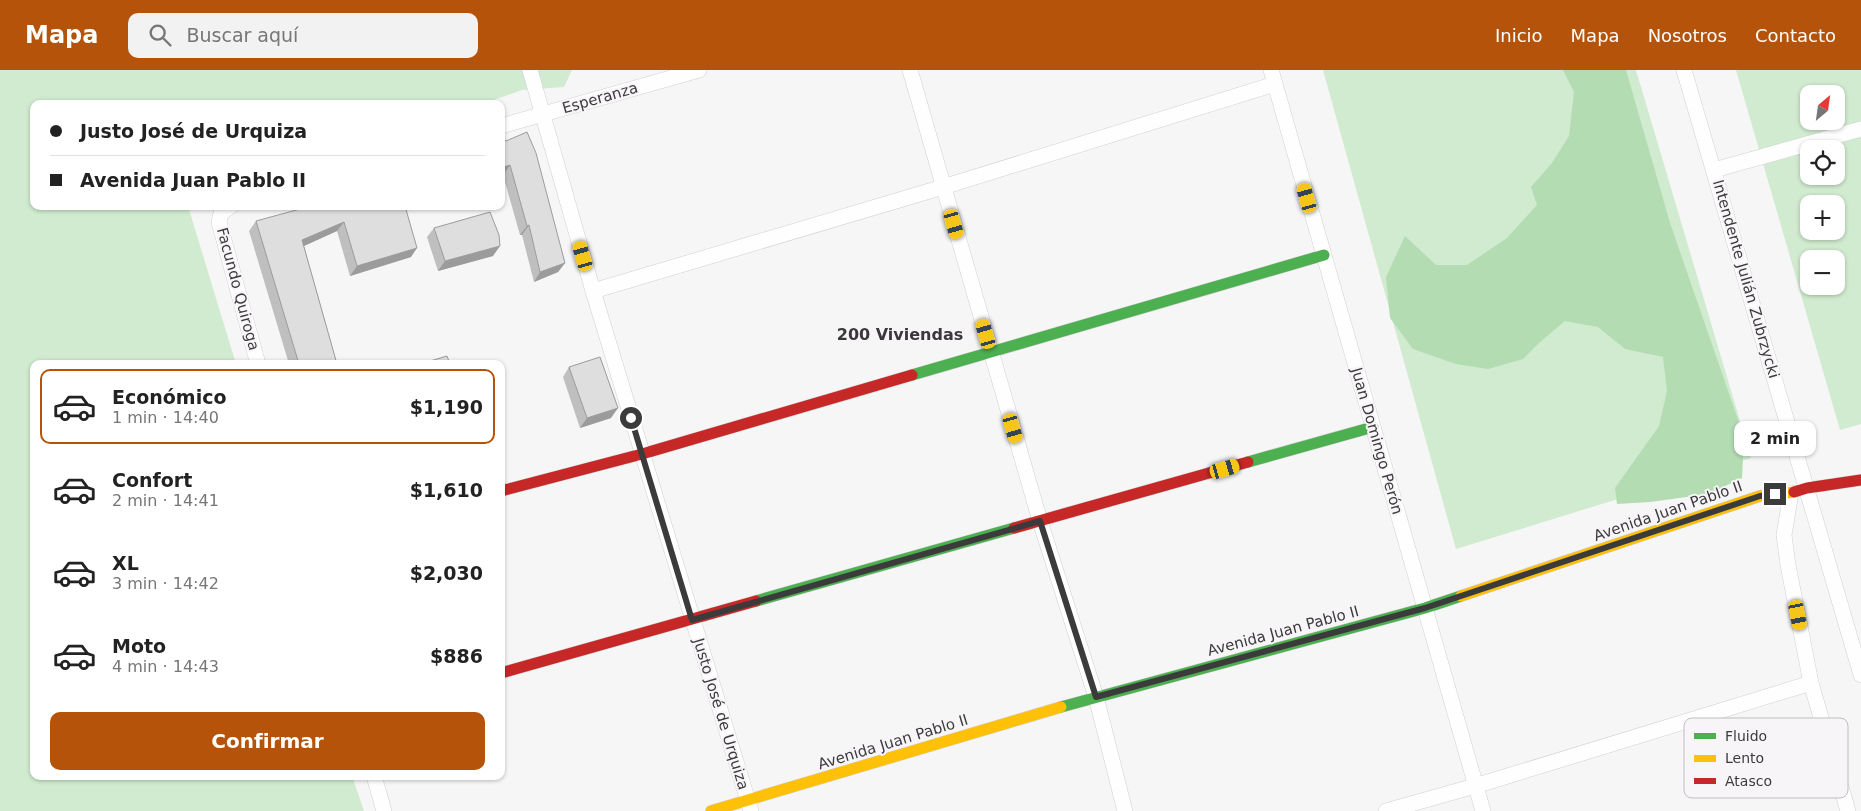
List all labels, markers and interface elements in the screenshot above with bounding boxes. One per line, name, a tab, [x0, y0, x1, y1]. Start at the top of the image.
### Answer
search box	[128, 13, 478, 58]
text: Mapa	[25, 21, 98, 49]
icon: search	[146, 21, 174, 49]
text: Buscar aquí	[186, 24, 298, 46]
text: Inicio	[1495, 25, 1543, 46]
text: Mapa	[1571, 25, 1620, 46]
text: Nosotros	[1648, 25, 1727, 46]
text: Contacto	[1755, 25, 1836, 46]
street label: Esperanza	[560, 79, 640, 117]
north arrow	[1800, 85, 1845, 130]
map controls	[1800, 85, 1845, 295]
text: Justo José de Urquiza	[80, 120, 307, 142]
button: locate	[1800, 140, 1845, 185]
text: Avenida Juan Pablo II	[80, 169, 306, 191]
street label: Intendente Julián Zubrzycki	[1709, 178, 1783, 380]
car	[1295, 182, 1318, 214]
button: +	[1800, 195, 1845, 240]
car	[942, 208, 965, 240]
street label: Facundo Quiroga	[213, 226, 263, 352]
car	[571, 240, 594, 272]
button: −	[1800, 250, 1845, 295]
car	[974, 318, 997, 350]
district label: 200 Viviendas	[837, 325, 963, 344]
street label: Juan Domingo Perón	[1347, 364, 1407, 517]
icon: car	[52, 384, 97, 429]
text: Económico	[112, 386, 227, 408]
text: $1,190	[410, 396, 483, 418]
route start	[620, 407, 642, 429]
text: 1 min · 14:40	[112, 408, 219, 427]
car	[1001, 412, 1024, 444]
callout: 2 min	[1734, 422, 1816, 456]
text: 2 min	[1750, 429, 1800, 448]
car	[1208, 458, 1241, 480]
icon: car	[52, 467, 97, 512]
text: Confort	[112, 469, 192, 491]
street label: Avenida Juan Pablo II	[1591, 477, 1745, 545]
text: $1,610	[410, 479, 483, 501]
route end	[1764, 483, 1786, 505]
text: 2 min · 14:41	[112, 491, 219, 510]
icon: car	[52, 550, 97, 595]
text: XL	[112, 552, 139, 574]
text: $2,030	[410, 562, 483, 584]
text: 3 min · 14:42	[112, 574, 219, 593]
car	[1787, 599, 1808, 631]
street label: Avenida Juan Pablo II	[1205, 602, 1361, 660]
icon: car	[52, 633, 97, 678]
text: Moto	[112, 635, 166, 657]
street label: Justo José de Urquiza	[689, 635, 753, 792]
text: $886	[430, 645, 483, 667]
text: 4 min · 14:43	[112, 657, 219, 676]
street label: Avenida Juan Pablo II	[816, 711, 970, 773]
button: Confirmar	[50, 712, 485, 770]
legend	[1684, 718, 1848, 798]
text: Fluido	[1725, 728, 1767, 744]
text: Lento	[1725, 750, 1764, 766]
text: Atasco	[1725, 773, 1772, 789]

